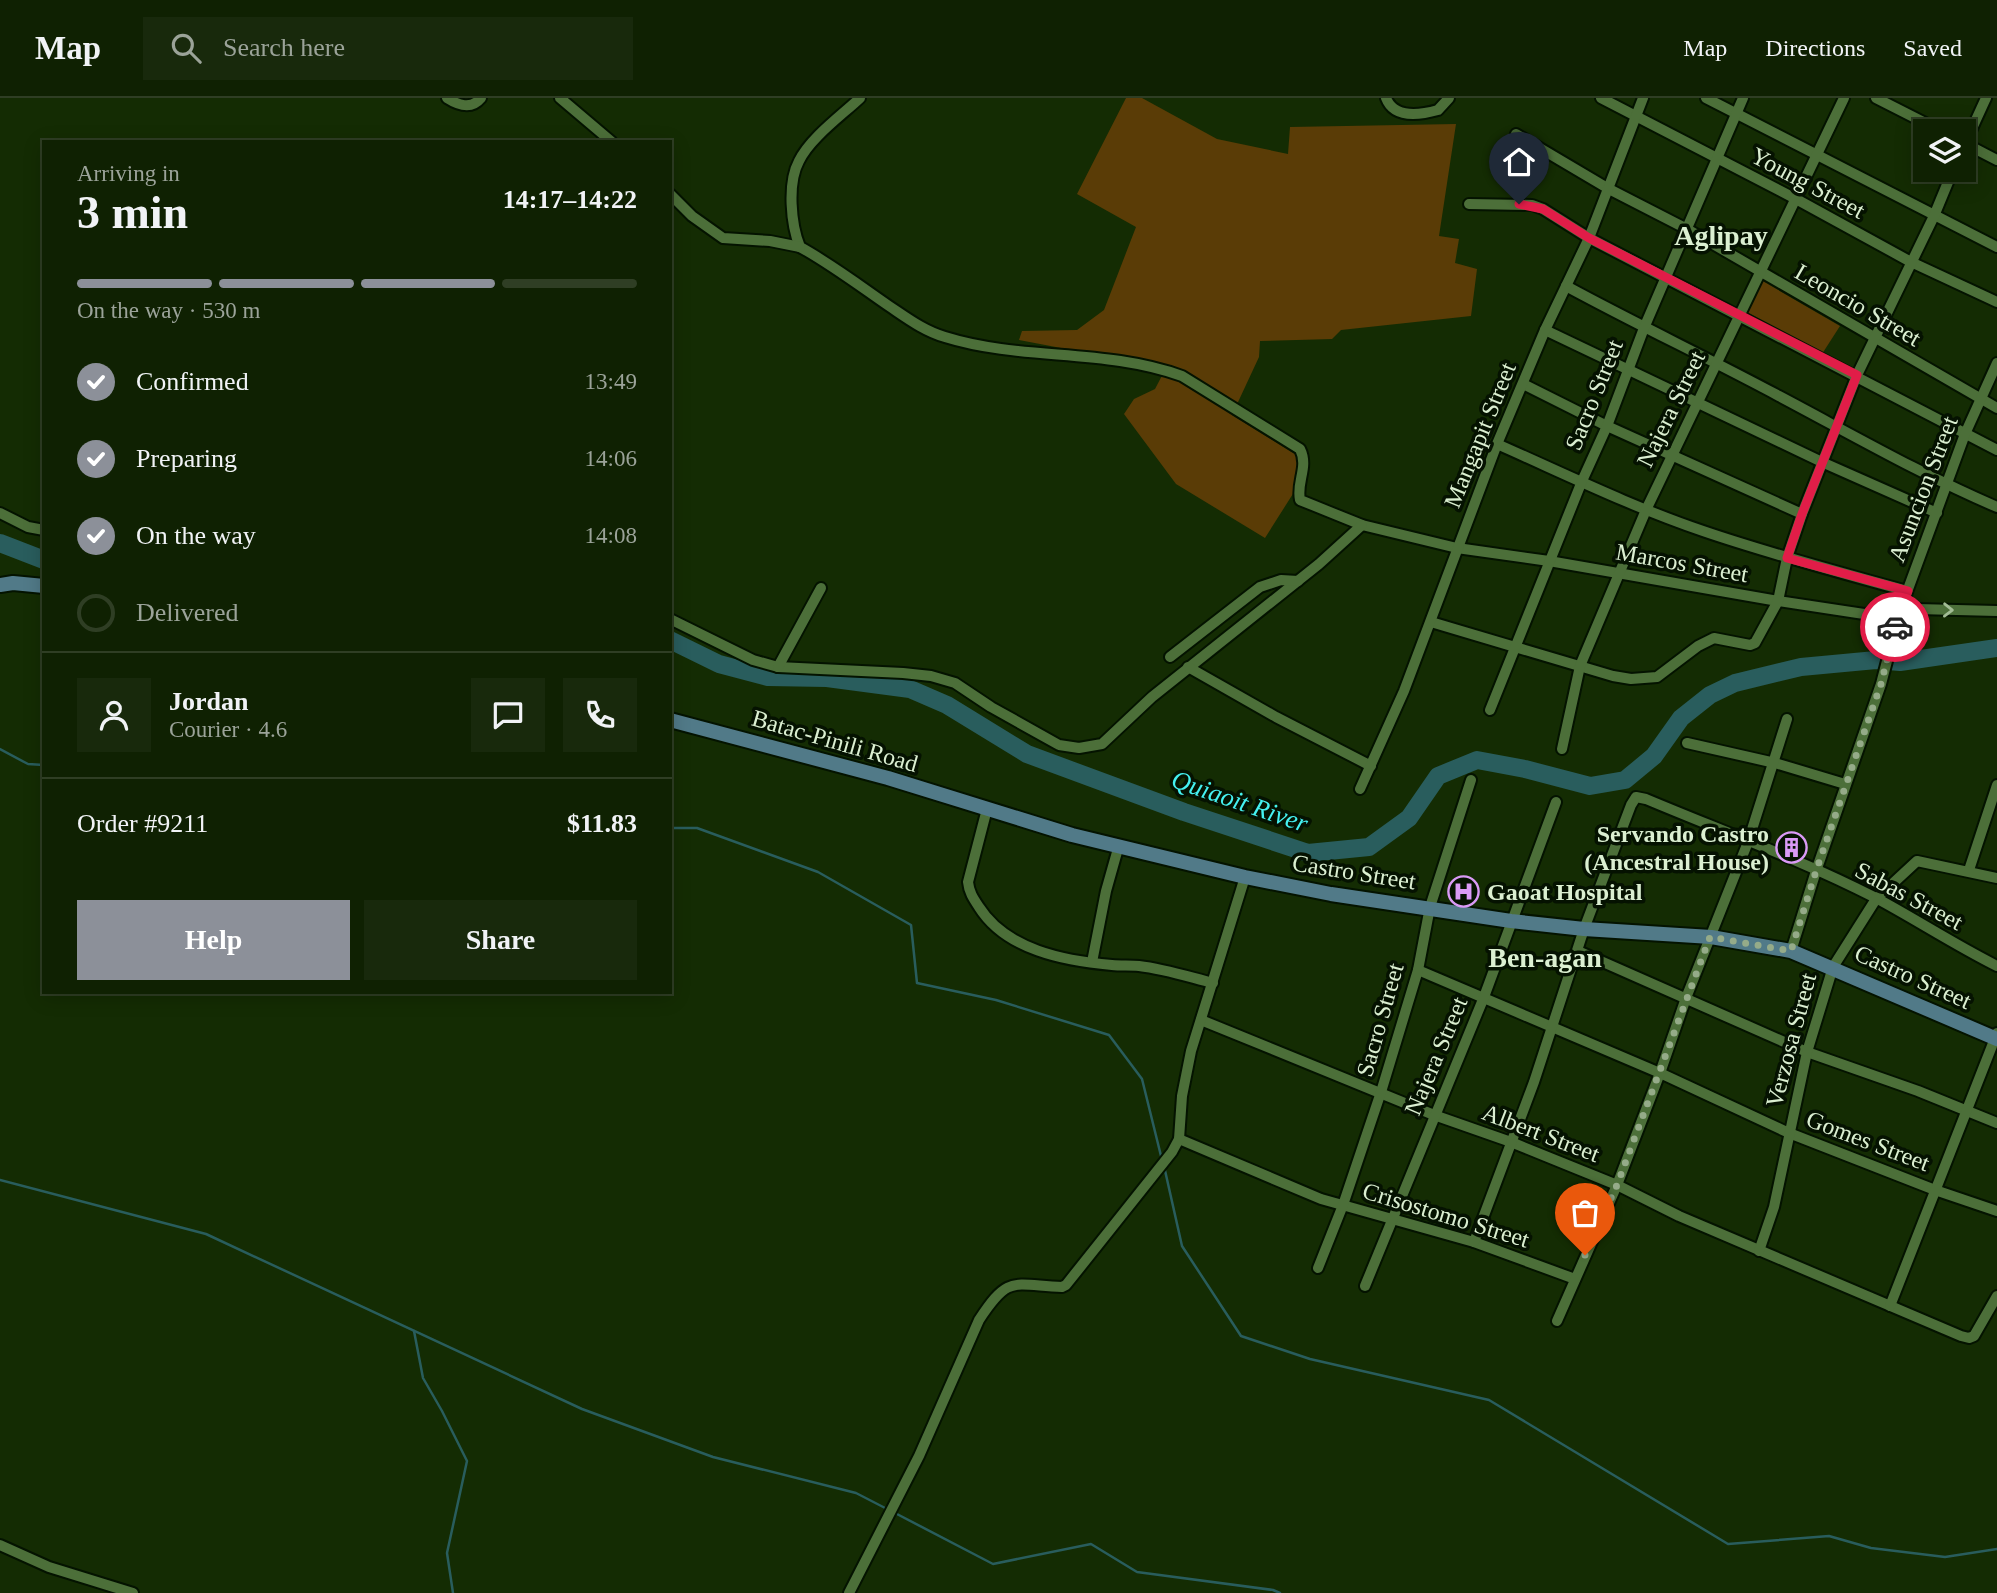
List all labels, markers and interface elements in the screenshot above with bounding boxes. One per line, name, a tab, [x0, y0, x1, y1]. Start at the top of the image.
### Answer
search box	[143, 17, 633, 80]
icon: search	[167, 29, 205, 67]
text: Map	[35, 30, 101, 66]
text: Search here	[223, 33, 345, 62]
text: Map	[1683, 35, 1727, 61]
text: Directions	[1765, 35, 1865, 61]
text: Saved	[1903, 35, 1962, 61]
map controls	[1913, 119, 1976, 182]
button: layers	[1913, 119, 1976, 182]
pin	[1489, 132, 1549, 204]
street label: Young Street	[1747, 142, 1870, 224]
icon: home	[1500, 143, 1538, 181]
text: Arriving in	[77, 161, 180, 186]
text: 14:17–14:22	[503, 185, 637, 214]
text: 3 min	[77, 187, 188, 238]
district label: Aglipay	[1674, 220, 1768, 251]
street label: Leoncio Street	[1791, 259, 1926, 352]
text: On the way · 530 m	[77, 298, 260, 323]
street label: Sacro Street	[1560, 336, 1628, 454]
street label: Najera Street	[1632, 346, 1710, 471]
street label: Mangapit Street	[1439, 358, 1521, 511]
icon: check	[77, 363, 115, 401]
text: Confirmed	[136, 367, 249, 396]
text: 13:49	[585, 369, 637, 394]
street label: Asuncion Street	[1883, 412, 1963, 566]
icon: check	[77, 440, 115, 478]
text: Preparing	[136, 444, 237, 473]
text: 14:06	[585, 446, 637, 471]
icon: check	[77, 517, 115, 555]
text: On the way	[136, 521, 256, 550]
text: 14:08	[585, 523, 637, 548]
street label: Marcos Street	[1614, 539, 1751, 587]
courier	[1860, 592, 1930, 662]
text: Delivered	[136, 598, 239, 627]
one-way arrow	[1943, 602, 1954, 617]
icon: car	[1876, 608, 1914, 646]
button: person	[77, 678, 151, 752]
button: chat	[471, 678, 545, 752]
button: phone	[563, 678, 637, 752]
text: Jordan	[169, 687, 248, 716]
street label: Batac-Pinili Road	[749, 705, 921, 777]
text: Courier · 4.6	[169, 717, 287, 742]
water label: Quiaoit River	[1168, 765, 1313, 839]
text: Order #9211	[77, 809, 208, 838]
text: $11.83	[567, 809, 637, 838]
place label: Servando Castro (Ancestral House)	[1584, 821, 1769, 875]
building icon: Servando Castro (Ancestral House)	[1775, 831, 1809, 865]
street label: Castro Street	[1290, 849, 1418, 895]
street label: Sabas Street	[1851, 857, 1967, 935]
hospital icon: Gaoat Hospital	[1447, 875, 1481, 909]
place label: Gaoat Hospital	[1487, 879, 1643, 905]
button: Help	[77, 900, 350, 980]
button: Share	[364, 900, 637, 980]
street label: Castro Street	[1851, 940, 1976, 1014]
district label: Ben-agan	[1488, 942, 1602, 973]
street label: Sacro Street	[1351, 960, 1409, 1080]
street label: Verzosa Street	[1761, 970, 1821, 1110]
street label: Najera Street	[1399, 993, 1473, 1119]
street label: Albert Street	[1479, 1099, 1604, 1167]
street label: Gomes Street	[1803, 1106, 1934, 1177]
street label: Crisostomo Street	[1360, 1177, 1533, 1253]
pin	[1555, 1183, 1615, 1255]
icon: bag	[1566, 1194, 1604, 1232]

